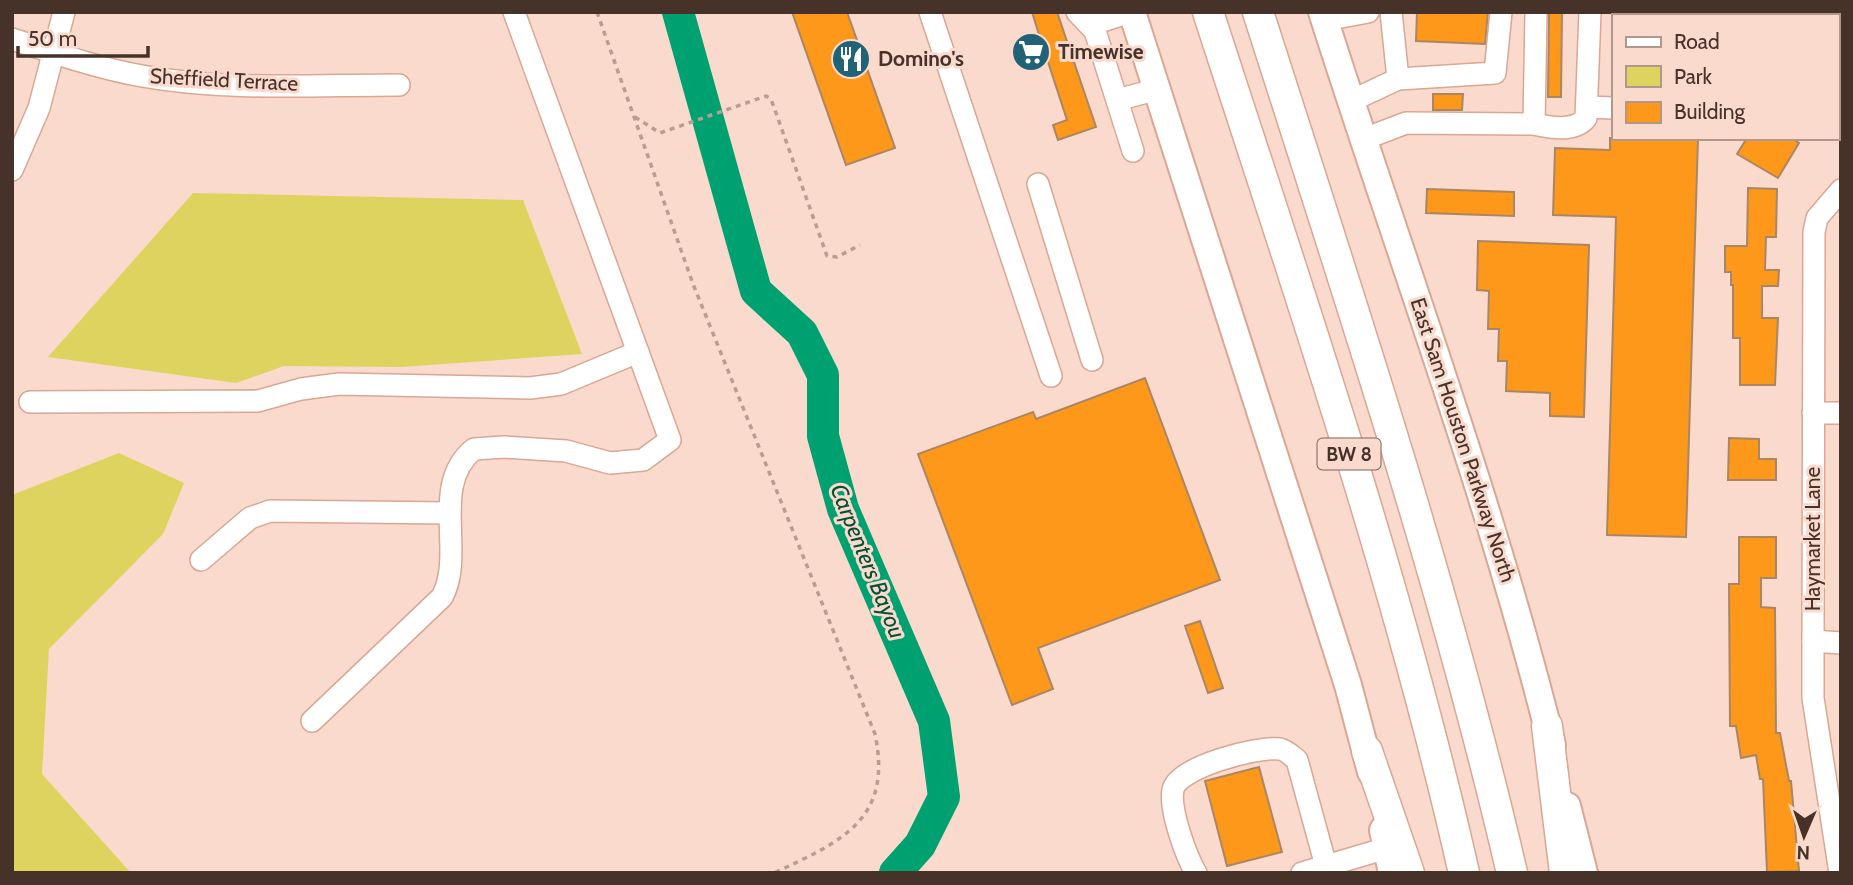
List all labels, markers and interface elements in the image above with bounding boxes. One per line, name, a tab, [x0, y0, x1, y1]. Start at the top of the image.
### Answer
scale bar	[18, 14, 147, 58]
legend	[1612, 14, 1839, 140]
text: 50 m	[28, 26, 77, 51]
text: Road	[1674, 29, 1720, 54]
supermarket icon: Timewise	[1010, 31, 1052, 73]
restaurant icon: Domino's	[830, 38, 872, 80]
place label: Timewise	[1058, 39, 1144, 64]
place label: Domino's	[878, 46, 964, 71]
street label: Sheffield Terrace	[149, 63, 299, 96]
text: Park	[1674, 64, 1712, 89]
text: Building	[1674, 99, 1746, 124]
street label: East Sam Houston Parkway North	[1406, 294, 1521, 585]
road number: BW 8	[1318, 438, 1380, 470]
street label: Haymarket Lane	[1800, 466, 1825, 611]
water label: Carpenters Bayou	[824, 480, 912, 642]
north arrow	[1769, 801, 1839, 871]
text: N	[1796, 841, 1811, 864]

